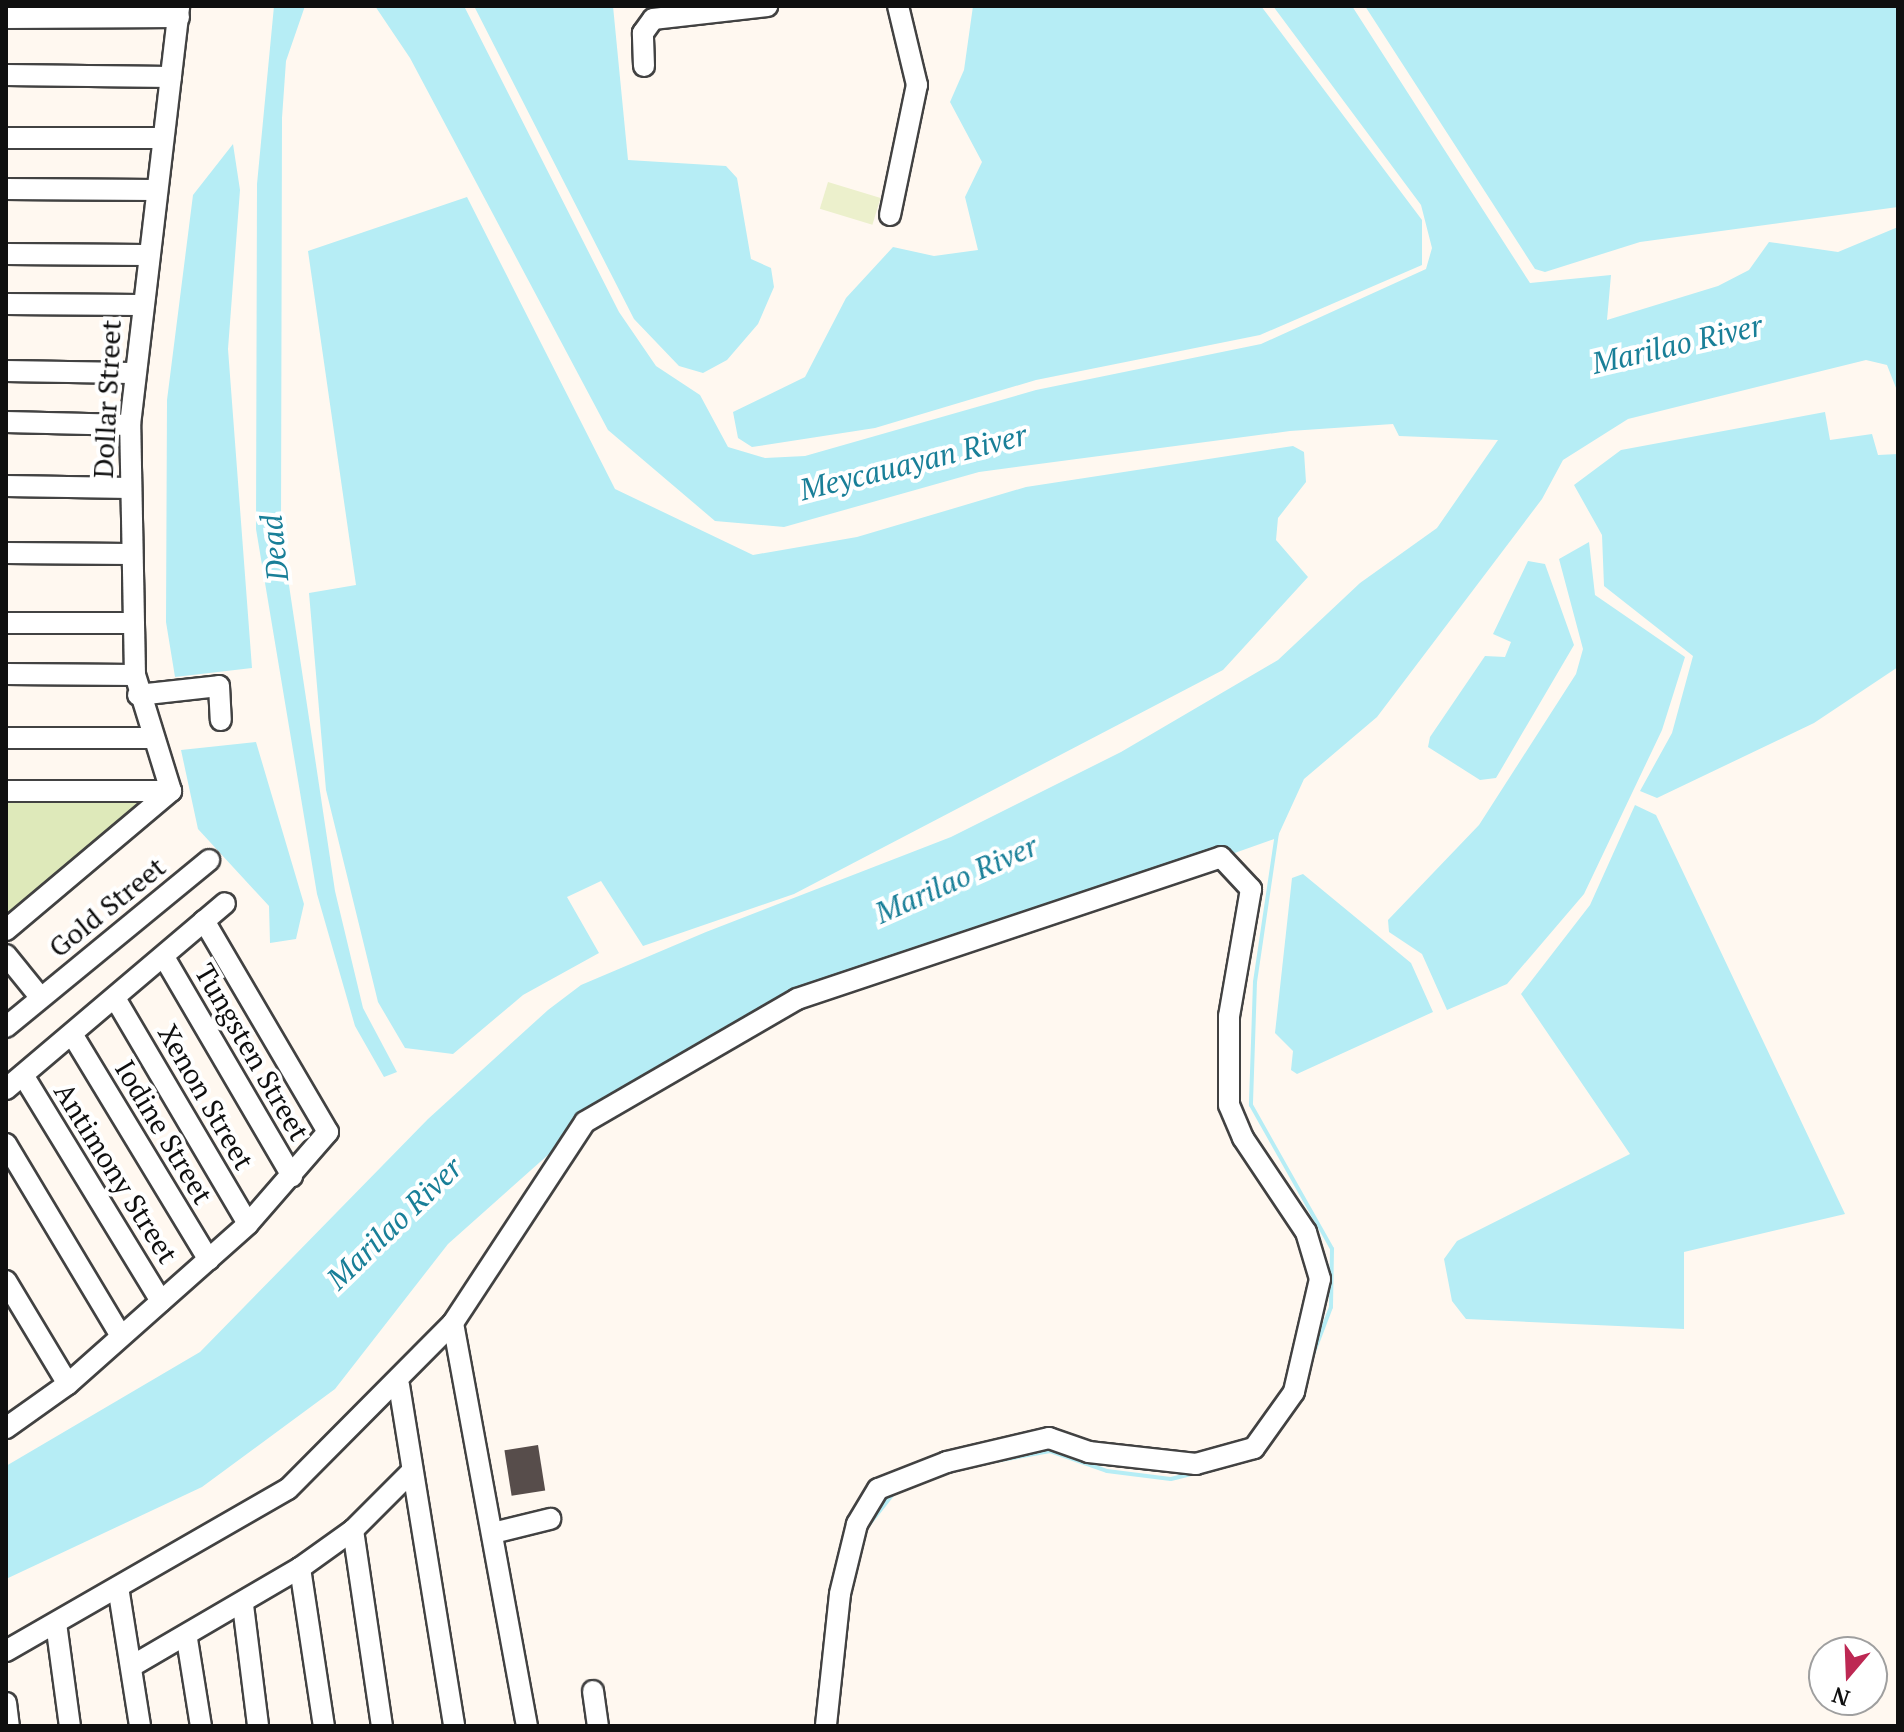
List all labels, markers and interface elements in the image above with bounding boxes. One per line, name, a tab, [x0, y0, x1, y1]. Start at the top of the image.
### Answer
water label: Marilao River	[1588, 307, 1766, 381]
street label: Dollar Street	[86, 319, 128, 479]
water label: Meycauayan River	[796, 416, 1030, 508]
water label: Dead	[253, 513, 295, 583]
water label: Marilao River	[869, 827, 1043, 931]
street label: Gold Street	[42, 850, 172, 964]
street label: Tungsten Street	[188, 958, 316, 1146]
street label: Xenon Street	[151, 1019, 261, 1175]
street label: Iodine Street	[108, 1054, 220, 1210]
street label: Antimony Street	[47, 1077, 185, 1269]
water label: Marilao River	[319, 1150, 469, 1296]
north arrow	[1808, 1636, 1888, 1716]
text: N	[1828, 1681, 1853, 1714]

